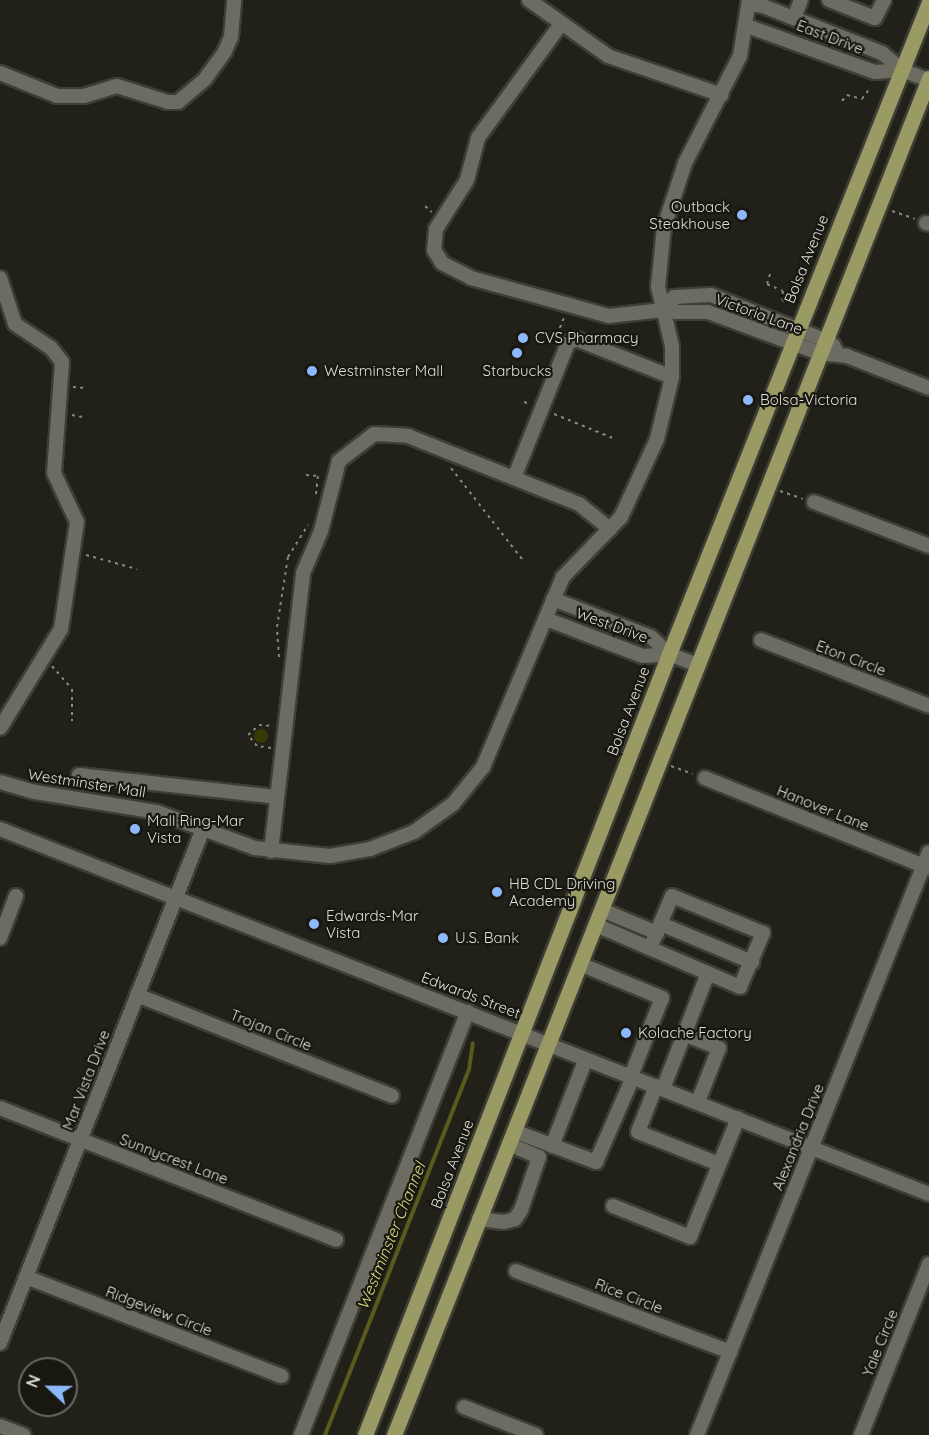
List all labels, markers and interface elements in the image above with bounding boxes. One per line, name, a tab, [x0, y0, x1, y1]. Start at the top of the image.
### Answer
street label: East Drive	[794, 16, 866, 58]
place label: Outback Steakhouse	[649, 197, 730, 232]
marker: Outback Steakhouse	[735, 208, 749, 222]
street label: Bolsa Avenue	[780, 212, 832, 306]
street label: Victoria Lane	[713, 290, 805, 338]
place label: CVS Pharmacy	[535, 329, 639, 347]
marker: CVS Pharmacy	[516, 331, 530, 345]
marker: Starbucks	[510, 346, 524, 360]
place label: Westminster Mall	[324, 362, 443, 380]
place label: Starbucks	[483, 362, 551, 380]
marker: Westminster Mall	[305, 364, 319, 378]
place label: Bolsa-Victoria	[760, 391, 857, 409]
marker: Bolsa-Victoria	[741, 393, 755, 407]
street label: West Drive	[574, 604, 650, 646]
street label: Eton Circle	[814, 636, 888, 680]
street label: Bolsa Avenue	[603, 664, 653, 758]
street label: Westminster Mall	[27, 765, 147, 801]
street label: Hanover Lane	[774, 781, 872, 835]
place label: Mall Ring-Mar Vista	[147, 811, 244, 846]
marker: Mall Ring-Mar Vista	[128, 822, 142, 836]
place label: HB CDL Driving Academy	[509, 874, 615, 909]
marker: HB CDL Driving Academy	[490, 885, 504, 899]
place label: Edwards-Mar Vista	[326, 906, 419, 941]
marker: Edwards-Mar Vista	[307, 917, 321, 931]
place label: U.S. Bank	[455, 929, 519, 947]
marker: U.S. Bank	[436, 931, 450, 945]
street label: Edwards Street	[419, 968, 523, 1022]
street label: Trojan Circle	[227, 1005, 315, 1055]
place label: Kolache Factory	[638, 1024, 752, 1042]
marker: Kolache Factory	[619, 1026, 633, 1040]
street label: Mar Vista Drive	[59, 1027, 113, 1133]
street label: Alexandria Drive	[768, 1081, 828, 1193]
street label: Bolsa Avenue	[427, 1117, 477, 1211]
street label: Sunnycrest Lane	[117, 1130, 231, 1188]
water label: Westminster Channel	[353, 1159, 429, 1313]
street label: Rice Circle	[592, 1275, 666, 1317]
street label: Ridgeview Circle	[103, 1282, 215, 1340]
street label: Yale Circle	[858, 1307, 902, 1379]
north arrow	[18, 1357, 78, 1417]
text: N	[22, 1372, 45, 1390]

